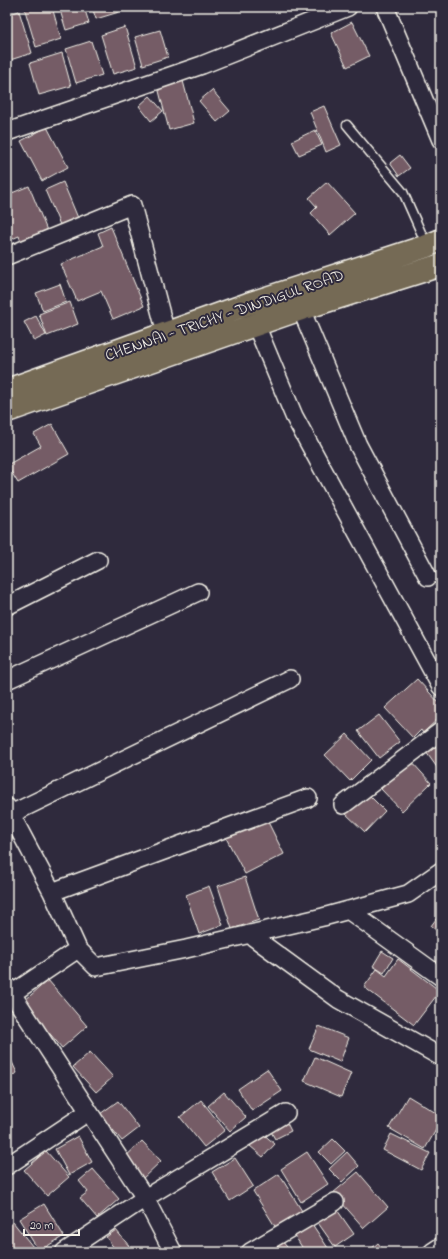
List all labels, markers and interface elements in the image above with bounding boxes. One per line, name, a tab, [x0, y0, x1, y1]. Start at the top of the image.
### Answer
street label: CHENNAI - TRICHY - DINDIGUL ROAD	[102, 264, 347, 368]
scale bar	[24, 1211, 79, 1237]
text: 20 m	[30, 1217, 53, 1235]

